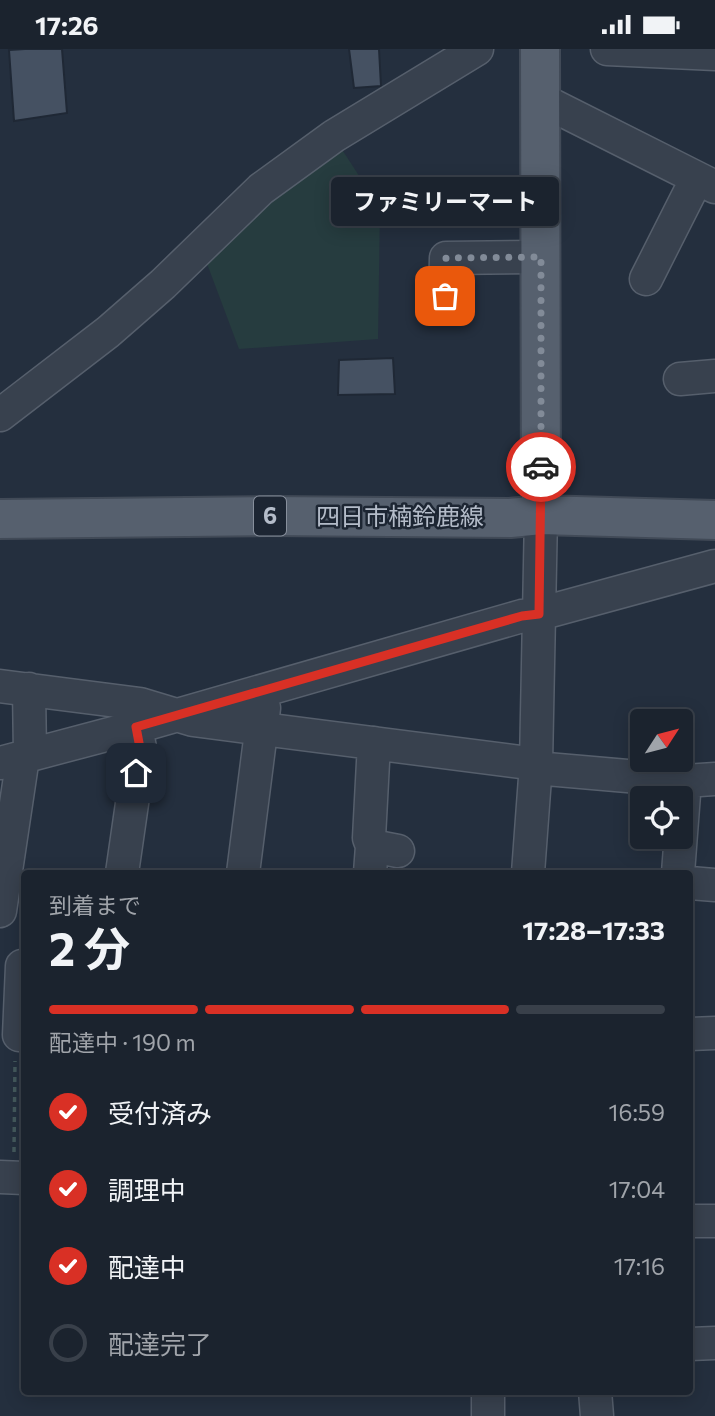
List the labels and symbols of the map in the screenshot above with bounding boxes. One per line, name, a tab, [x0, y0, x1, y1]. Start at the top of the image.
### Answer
callout: ファミリーマート	[331, 177, 559, 226]
pin	[415, 266, 475, 326]
courier	[506, 432, 576, 502]
road number: 6	[254, 496, 286, 535]
street label: 四日市楠鈴鹿線	[316, 501, 484, 530]
north arrow	[630, 709, 693, 772]
pin	[106, 743, 166, 803]

